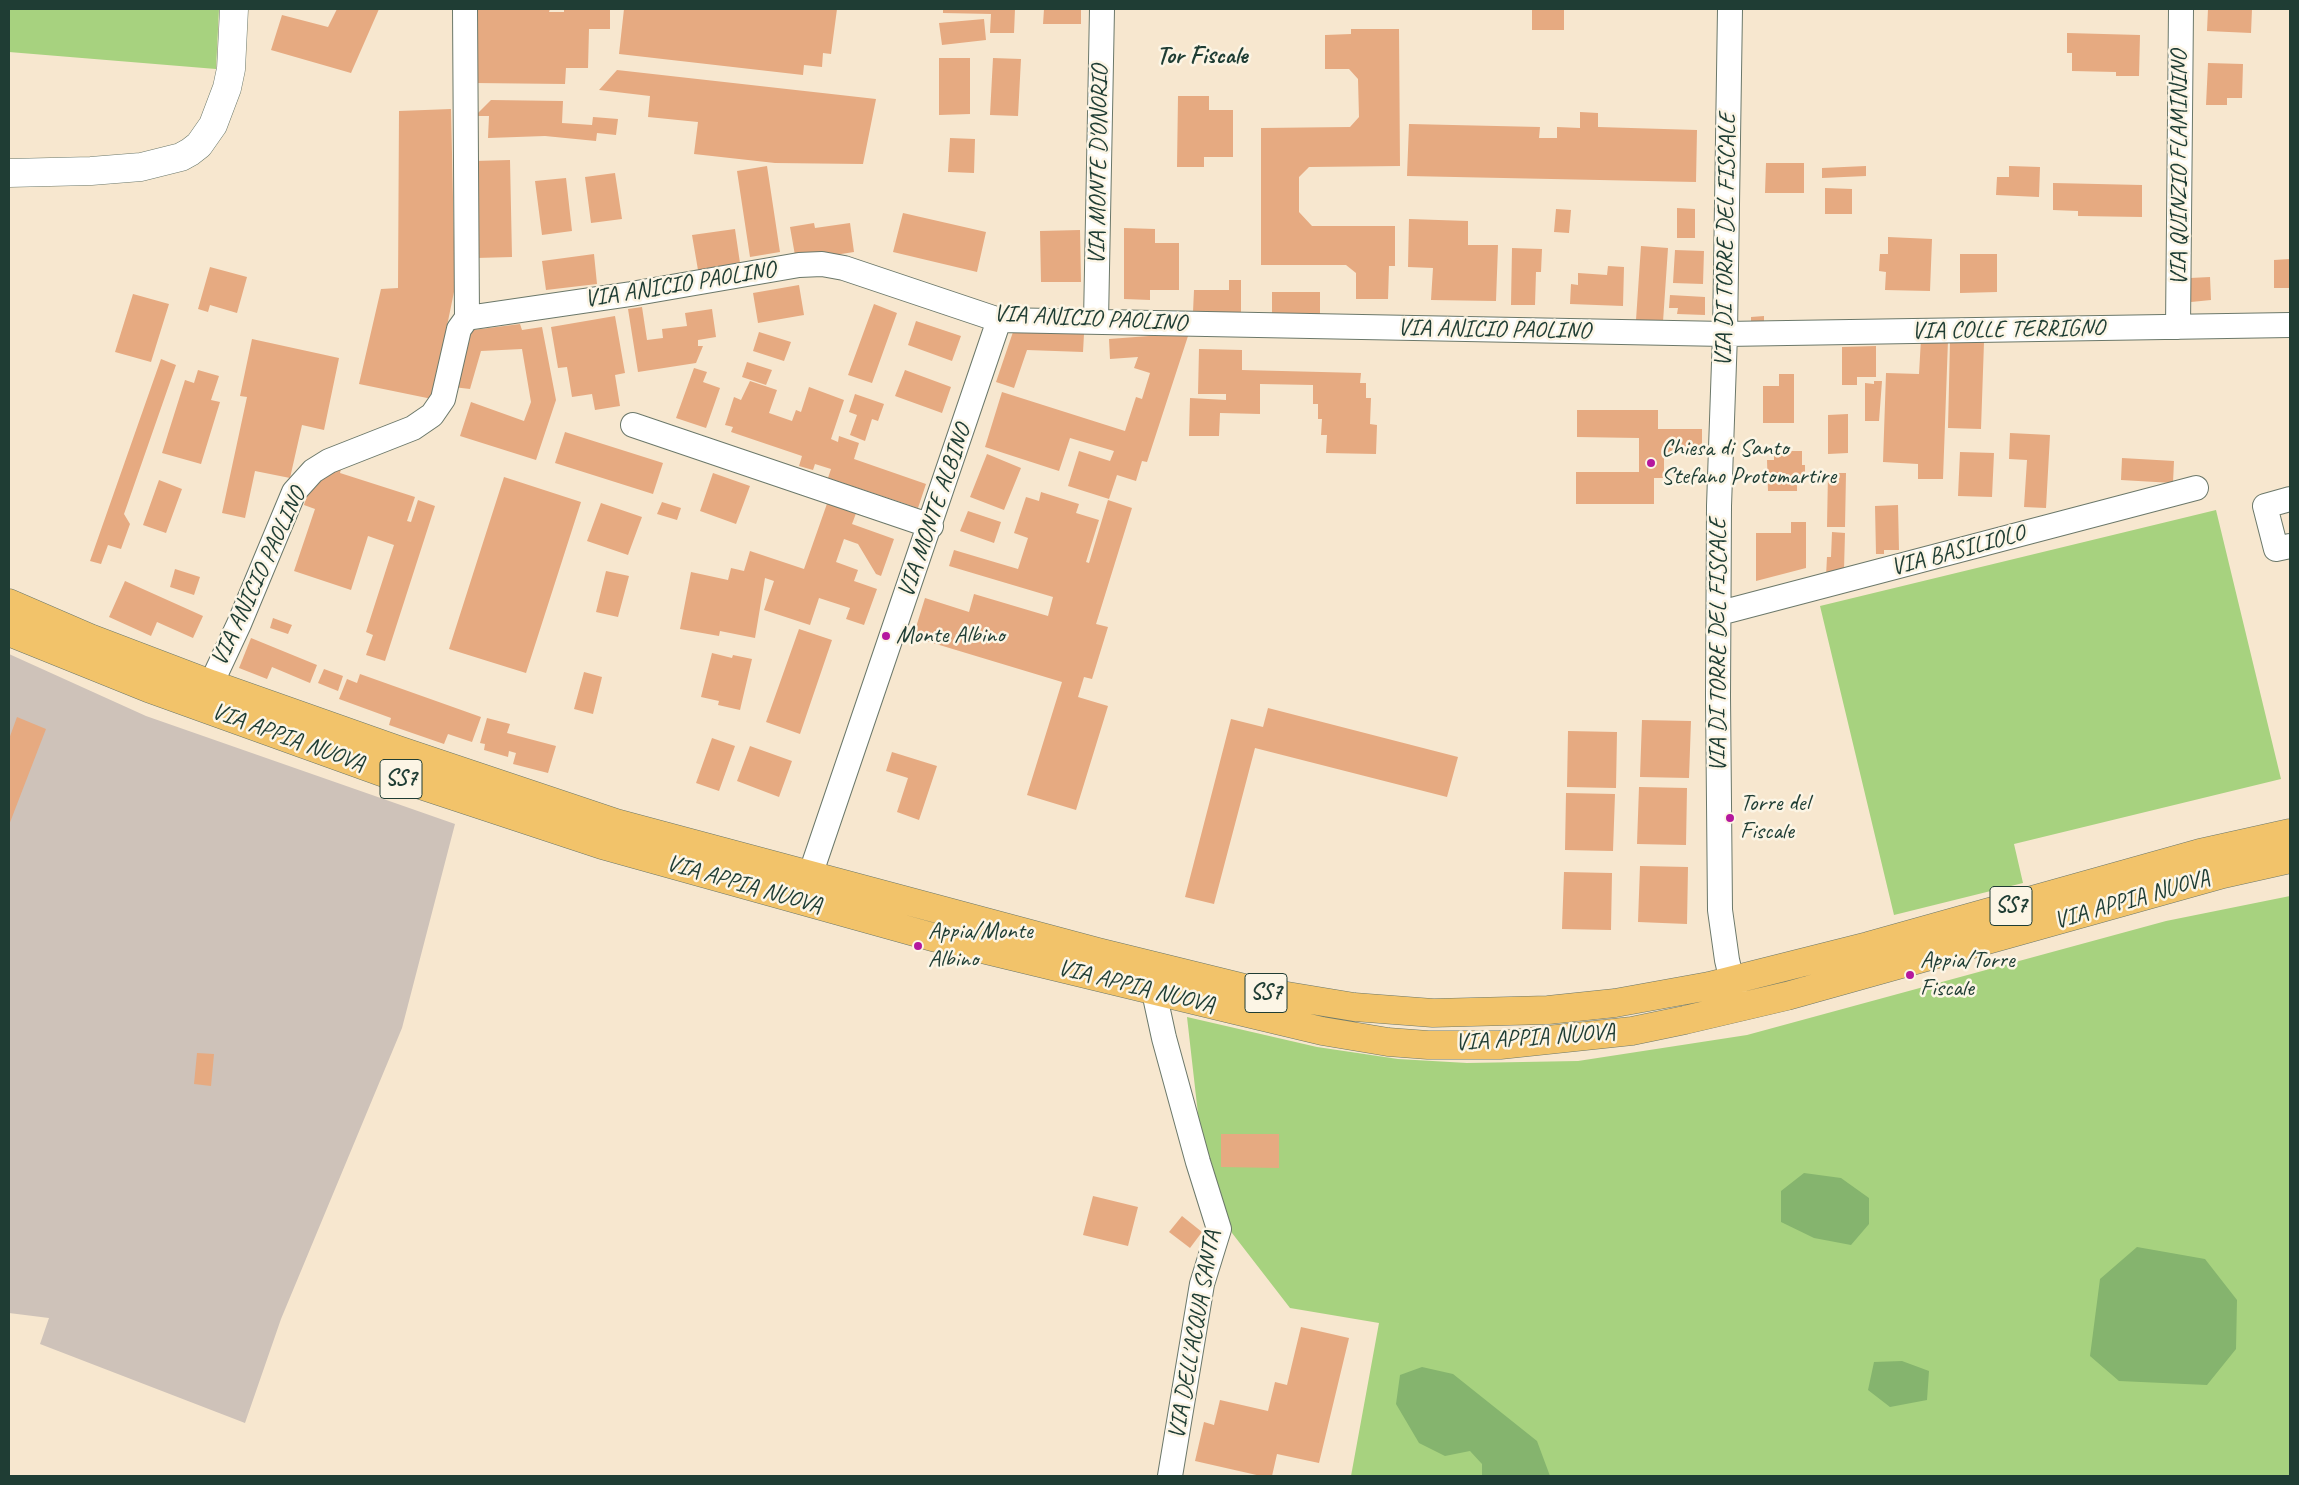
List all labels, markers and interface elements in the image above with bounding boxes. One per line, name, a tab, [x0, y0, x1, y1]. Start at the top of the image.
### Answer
district label: Tor Fiscale	[1157, 41, 1247, 71]
street label: VIA QUINZIO FLAMININO	[2166, 50, 2194, 286]
street label: VIA MONTE D'ONORIO	[1083, 65, 1115, 265]
street label: VIA DI TORRE DEL FISCALE	[1709, 113, 1743, 367]
street label: VIA ANICIO PAOLINO	[582, 256, 778, 314]
street label: VIA ANICIO PAOLINO	[993, 300, 1187, 338]
street label: VIA ANICIO PAOLINO	[1397, 314, 1591, 346]
street label: VIA COLLE TERRIGNO	[1911, 314, 2105, 346]
street label: VIA MONTE ALBINO	[892, 421, 978, 601]
place label: Chiesa di Santo Stefano Protomartire	[1661, 435, 1836, 491]
marker: Chiesa di Santo Stefano Protomartire	[1645, 457, 1657, 469]
street label: VIA ANICIO PAOLINO	[205, 483, 313, 671]
street label: VIA DI TORRE DEL FISCALE	[1705, 518, 1733, 772]
street label: VIA BASILIOLO	[1888, 519, 2028, 583]
place label: Monte Albino	[896, 622, 1004, 650]
marker: Monte Albino	[880, 630, 892, 642]
street label: VIA APPIA NUOVA	[208, 697, 368, 779]
road number: SS7	[380, 760, 422, 799]
place label: Torre del Fiscale	[1740, 790, 1809, 846]
marker: Torre del Fiscale	[1724, 812, 1736, 824]
street label: VIA APPIA NUOVA	[663, 849, 825, 921]
street label: VIA APPIA NUOVA	[2051, 864, 2213, 936]
road number: SS7	[1990, 886, 2032, 926]
place label: Appia/Monte Albino	[928, 918, 1033, 974]
marker: Appia/Monte Albino	[912, 940, 924, 952]
place label: Appia/Torre Fiscale	[1920, 947, 2015, 1003]
street label: VIA APPIA NUOVA	[1055, 954, 1217, 1020]
marker: Appia/Torre Fiscale	[1904, 969, 1916, 981]
road number: SS7	[1245, 974, 1287, 1012]
street label: VIA APPIA NUOVA	[1454, 1018, 1616, 1058]
street label: VIA DELL'ACQUA SANTA	[1163, 1229, 1227, 1441]

